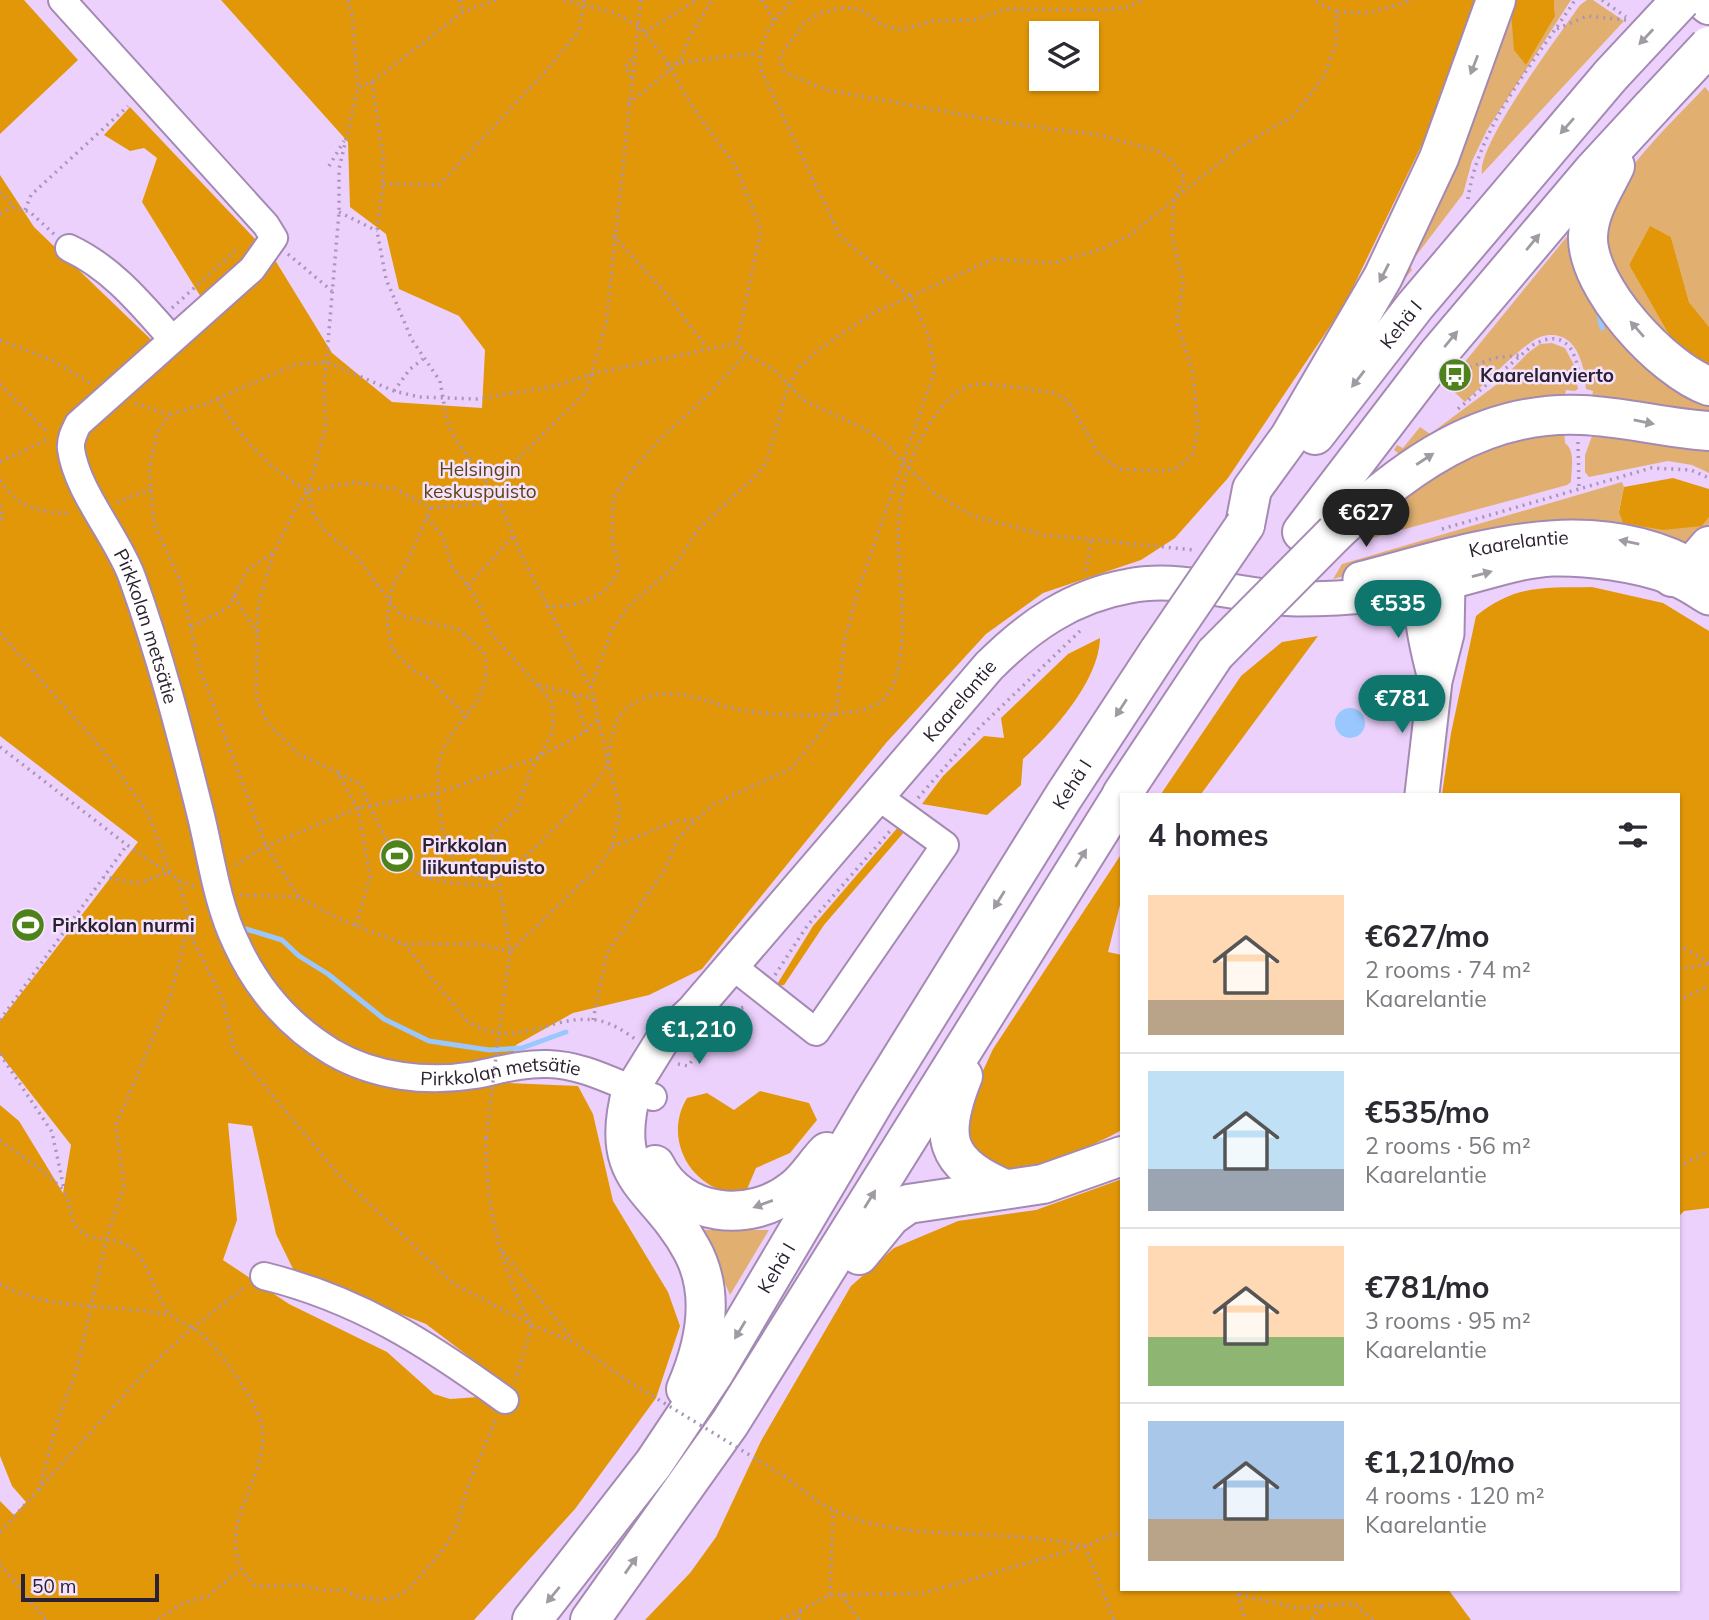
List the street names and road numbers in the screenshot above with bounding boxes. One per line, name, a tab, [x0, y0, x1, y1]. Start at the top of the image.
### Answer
street label: Kehä I	[1375, 295, 1427, 353]
street label: Kaarelantie	[1467, 525, 1569, 562]
street label: Pirkkolan metsätie	[109, 544, 183, 706]
street label: Kaarelantie	[918, 655, 1001, 746]
street label: Kehä I	[1047, 755, 1097, 814]
street label: Pirkkolan metsätie	[420, 1052, 584, 1090]
street label: Kehä I	[752, 1238, 800, 1298]

